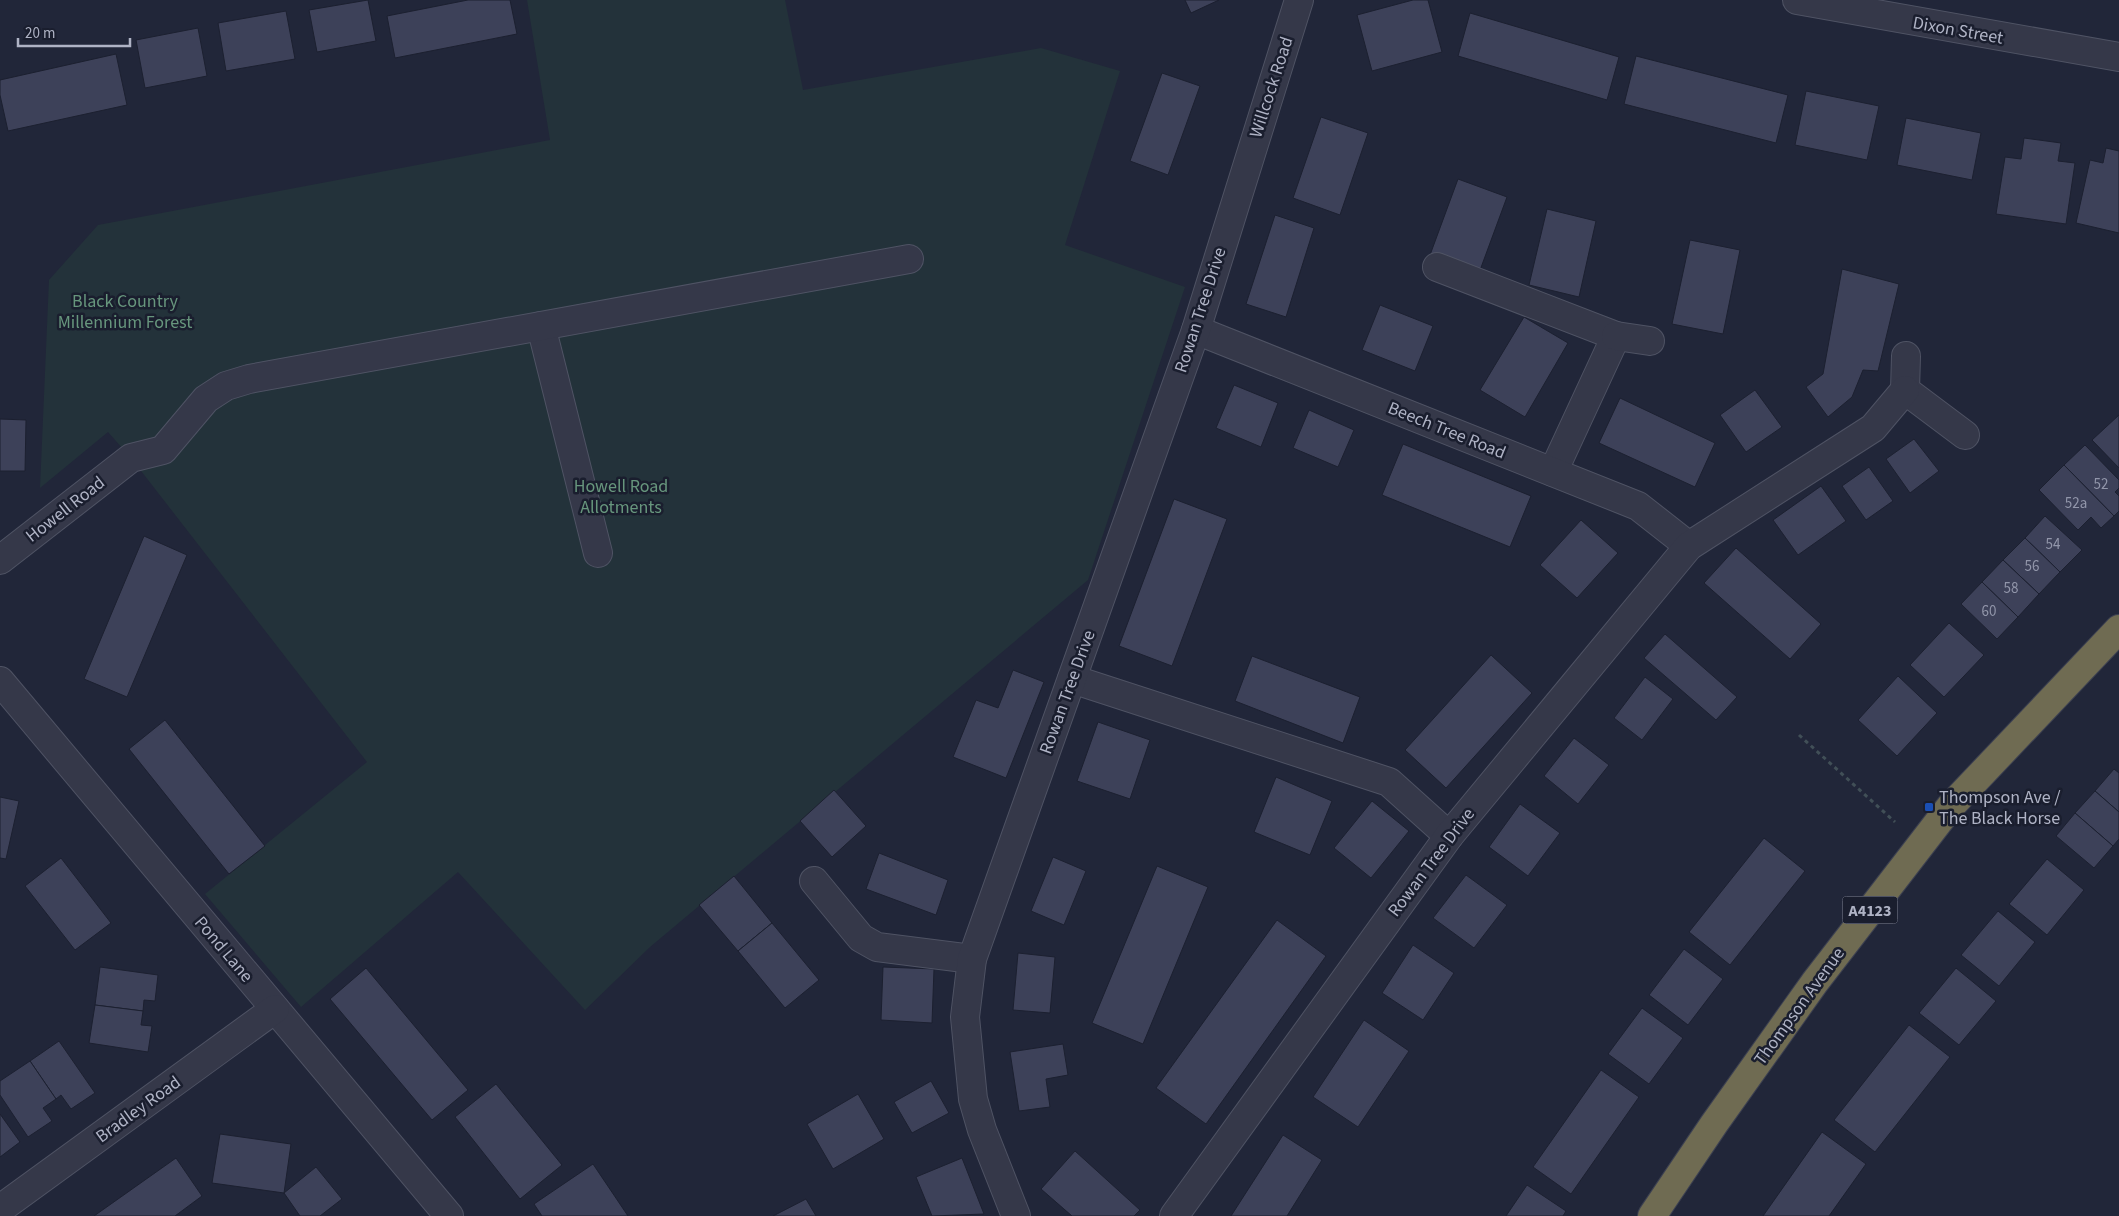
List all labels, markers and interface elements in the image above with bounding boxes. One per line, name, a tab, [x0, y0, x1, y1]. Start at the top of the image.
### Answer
street label: Dixon Street	[1911, 10, 2005, 51]
scale bar	[18, 15, 130, 47]
text: 20 m	[25, 23, 55, 44]
street label: Willcock Road	[1243, 34, 1300, 141]
street label: Rowan Tree Drive	[1168, 244, 1233, 376]
park label: Black Country Millennium Forest	[58, 289, 192, 335]
street label: Beech Tree Road	[1384, 395, 1509, 465]
street label: Howell Road	[20, 470, 110, 548]
park label: Howell Road Allotments	[574, 474, 668, 520]
house number: 52	[2094, 474, 2108, 495]
house number: 52a	[2065, 493, 2087, 514]
house number: 54	[2046, 534, 2061, 555]
house number: 56	[2025, 556, 2039, 577]
house number: 58	[2004, 578, 2018, 599]
house number: 60	[1982, 601, 1996, 622]
street label: Rowan Tree Drive	[1033, 627, 1102, 758]
place label: Thompson Ave / The Black Horse	[1939, 785, 2061, 831]
marker: Thompson Ave / The Black Horse	[1923, 801, 1935, 813]
street label: Rowan Tree Drive	[1382, 803, 1481, 922]
road number: A4123	[1842, 896, 1898, 924]
street label: Pond Lane	[188, 911, 259, 988]
street label: Thompson Avenue	[1748, 942, 1851, 1070]
street label: Bradley Road	[91, 1070, 186, 1149]

